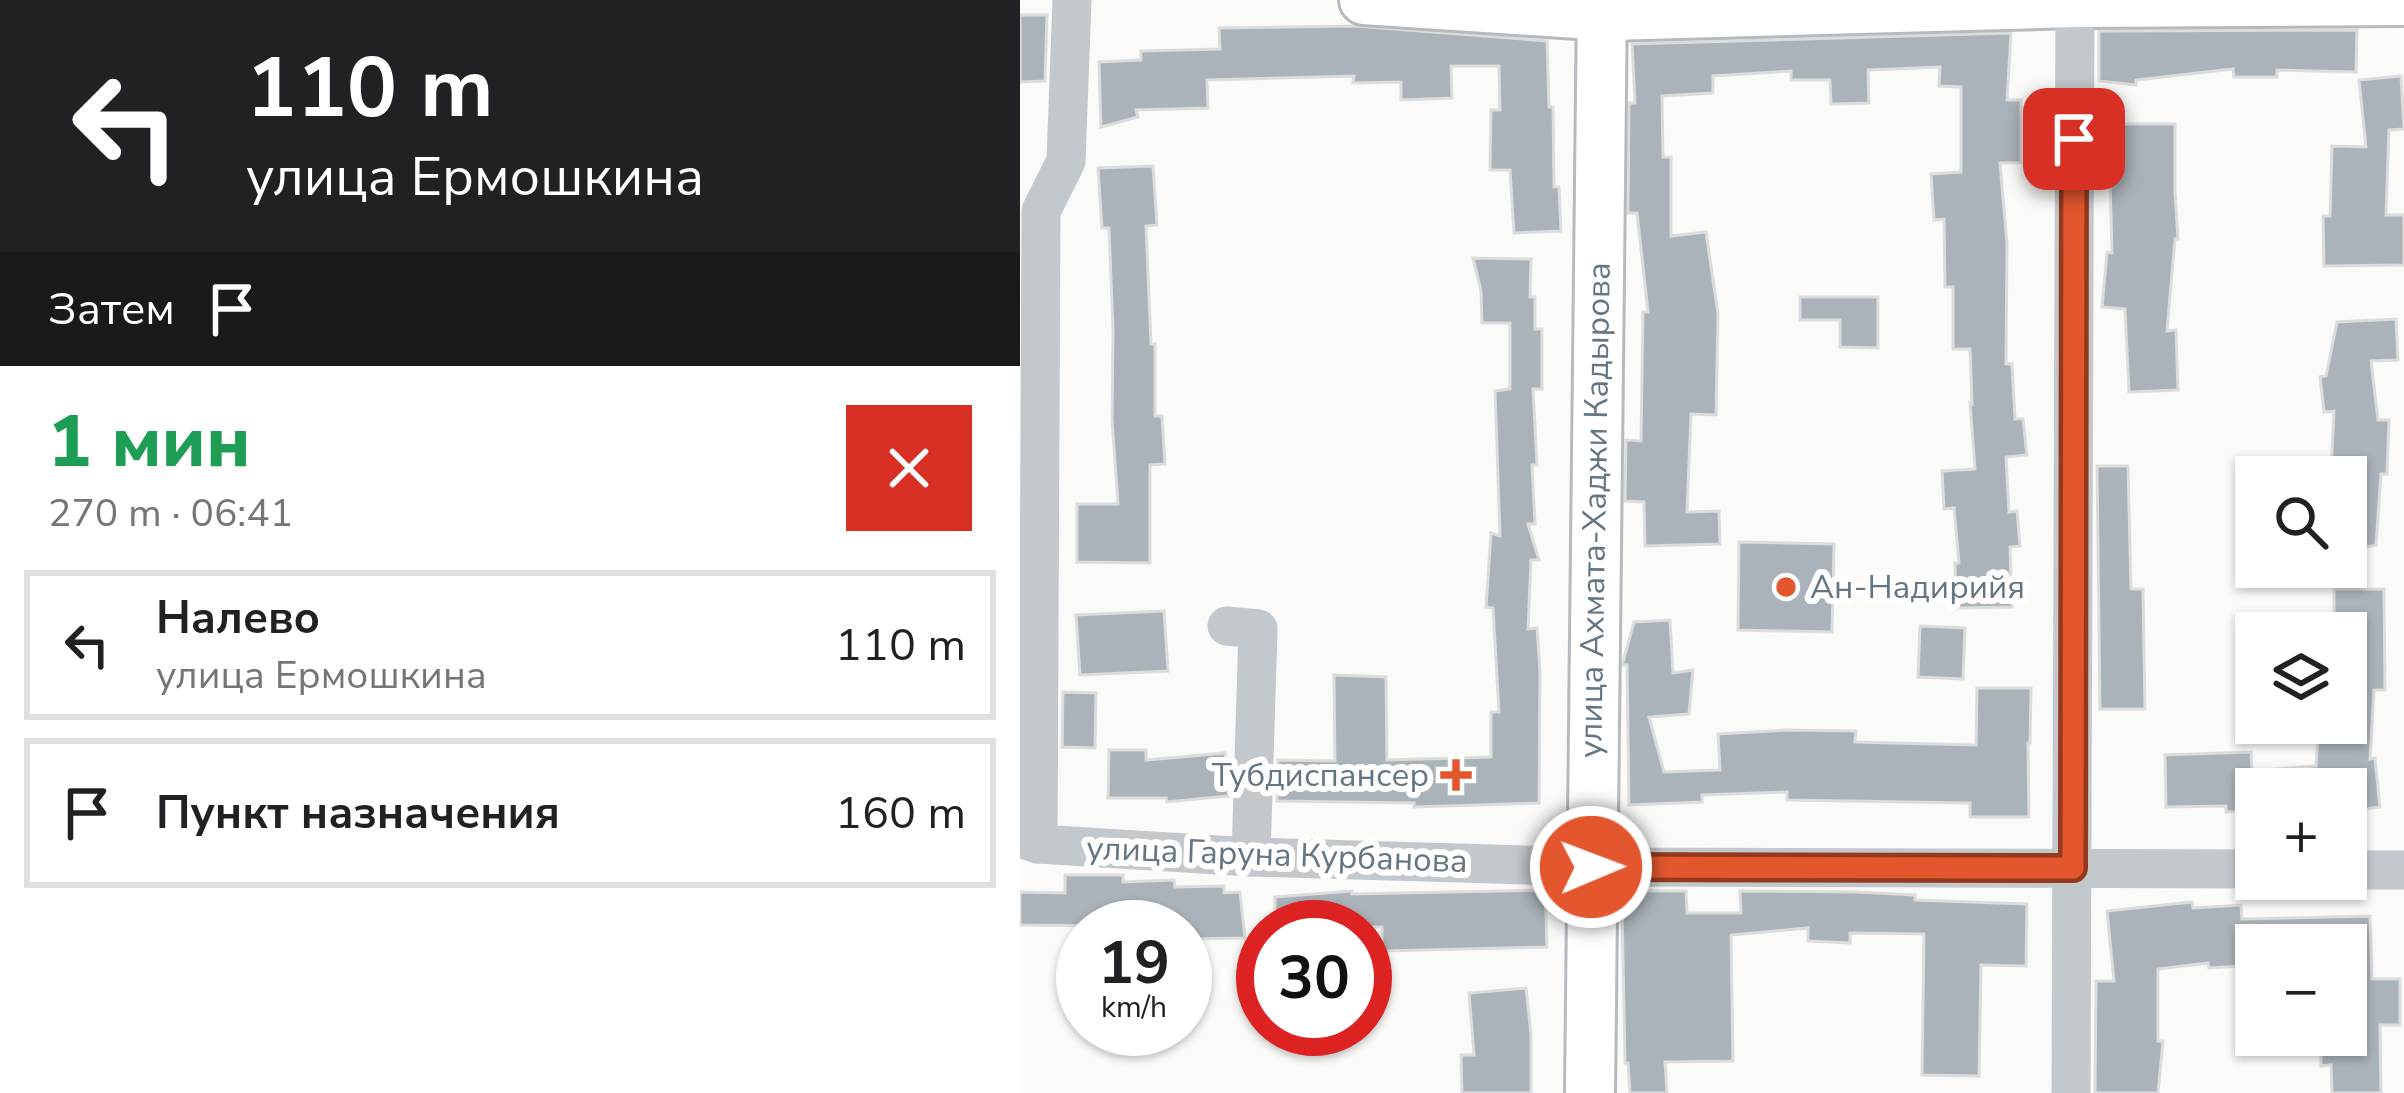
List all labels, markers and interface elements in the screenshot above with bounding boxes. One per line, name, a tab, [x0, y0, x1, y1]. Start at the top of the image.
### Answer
text: 110 m	[246, 31, 494, 146]
icon: left	[48, 48, 204, 204]
pin	[2023, 88, 2125, 190]
icon: arrive	[2041, 106, 2107, 172]
text: улица Ермошкина	[246, 140, 704, 214]
street label: улица Ахмата-Хаджи Кадырова	[1568, 262, 1622, 758]
icon: arrive	[199, 276, 265, 342]
text: Затем	[48, 279, 175, 340]
text: 1 мин	[48, 393, 251, 491]
button: close	[846, 405, 972, 531]
map controls	[2235, 456, 2367, 1056]
button: search	[2235, 456, 2367, 588]
text: 270 m · 06:41	[48, 487, 293, 540]
place label: Ан-Надирийя	[1810, 565, 2025, 610]
marker: Ан-Надирийя	[1773, 574, 1799, 600]
text: Налево	[156, 588, 320, 649]
icon: left	[54, 612, 120, 678]
button: layers	[2235, 612, 2367, 744]
text: 110 m	[835, 615, 966, 676]
text: улица Ермошкина	[156, 649, 487, 702]
place label: Тубдиспансер	[1212, 753, 1429, 798]
marker: Тубдиспансер	[1440, 759, 1472, 791]
button: +	[2235, 768, 2367, 900]
icon: arrive	[54, 780, 120, 846]
text: Пункт назначения	[156, 783, 560, 844]
text: 160 m	[835, 783, 966, 844]
position arrow	[1528, 804, 1654, 930]
street label: улица Гаруна Курбанова	[1086, 826, 1468, 884]
speed limit sign: 30	[1236, 900, 1392, 1056]
text: 19	[1098, 922, 1170, 1004]
button: −	[2235, 924, 2367, 1056]
text: km/h	[1101, 987, 1167, 1028]

